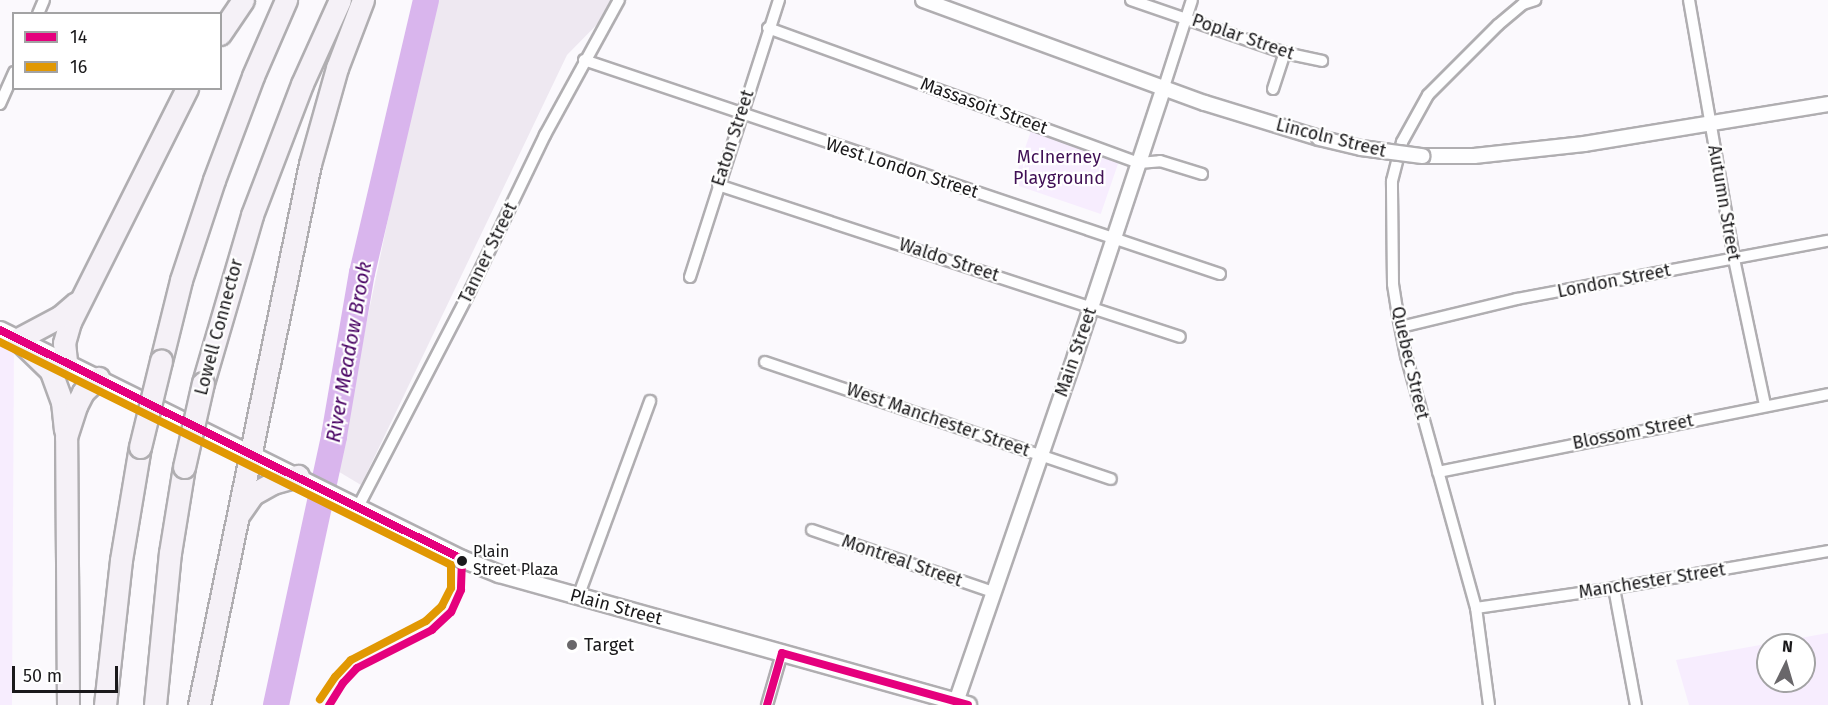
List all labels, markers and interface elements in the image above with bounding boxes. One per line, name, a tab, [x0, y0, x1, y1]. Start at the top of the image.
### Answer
street label: Poplar Street	[1189, 9, 1297, 65]
legend	[12, 12, 222, 90]
text: 14	[70, 26, 87, 48]
text: 16	[70, 56, 87, 78]
street label: Massasoit Street	[917, 73, 1051, 139]
street label: Eaton Street	[707, 87, 759, 189]
street label: Lincoln Street	[1274, 114, 1388, 162]
street label: West London Street	[823, 133, 981, 203]
street label: Autumn Street	[1703, 143, 1745, 263]
park label: McInerney Playground	[1013, 147, 1105, 190]
street label: Tanner Street	[454, 199, 522, 307]
street label: Waldo Street	[896, 234, 1002, 286]
street label: Lowell Connector	[190, 256, 248, 398]
street label: London Street	[1555, 259, 1673, 303]
water label: River Meadow Brook	[321, 260, 377, 444]
street label: Quebec Street	[1386, 304, 1434, 422]
street label: Main Street	[1051, 305, 1101, 399]
street label: West Manchester Street	[843, 378, 1033, 462]
street label: Blossom Street	[1571, 410, 1695, 454]
street label: Montreal Street	[839, 530, 965, 592]
place label: Plain Street Plaza	[473, 542, 559, 580]
marker: Plain Street Plaza	[456, 555, 468, 567]
street label: Manchester Street	[1577, 559, 1727, 603]
street label: Plain Street	[568, 584, 664, 630]
north arrow	[1756, 633, 1816, 693]
place label: Target	[584, 634, 634, 656]
text: N	[1781, 637, 1794, 656]
marker: Target	[565, 638, 579, 652]
scale bar	[15, 654, 122, 692]
text: 50 m	[23, 665, 62, 687]

